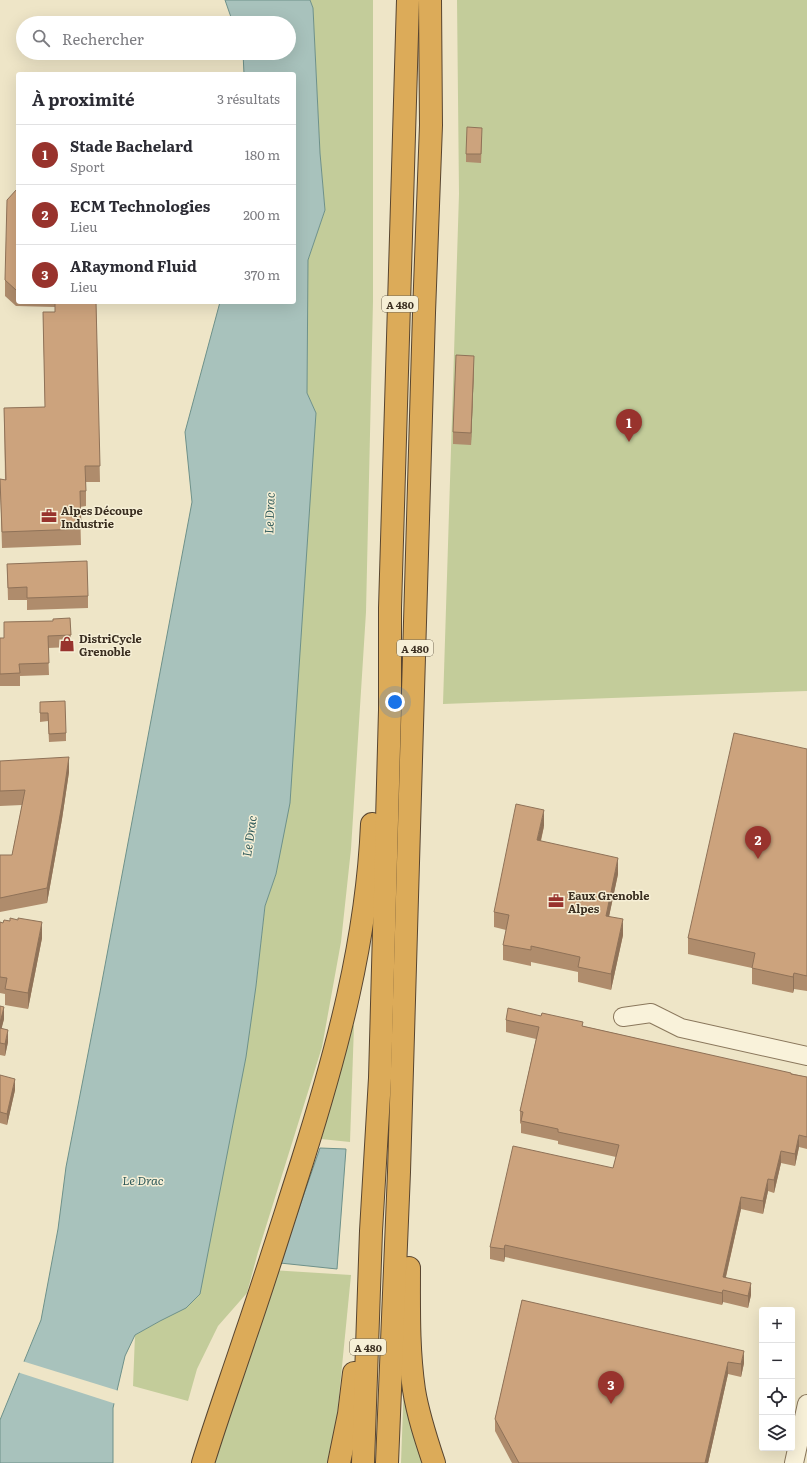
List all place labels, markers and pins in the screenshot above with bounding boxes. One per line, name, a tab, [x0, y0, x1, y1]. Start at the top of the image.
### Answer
pin: 1	[616, 409, 642, 442]
place label: Alpes Découpe Industrie	[61, 502, 143, 531]
office icon: Alpes Découpe Industrie	[40, 507, 58, 525]
place label: DistriCycle Grenoble	[79, 630, 142, 659]
shop icon: DistriCycle Grenoble	[58, 635, 76, 653]
pin: 2	[745, 826, 771, 859]
place label: Eaux Grenoble Alpes	[568, 887, 650, 916]
office icon: Eaux Grenoble Alpes	[547, 892, 565, 910]
pin: 3	[598, 1371, 624, 1404]

